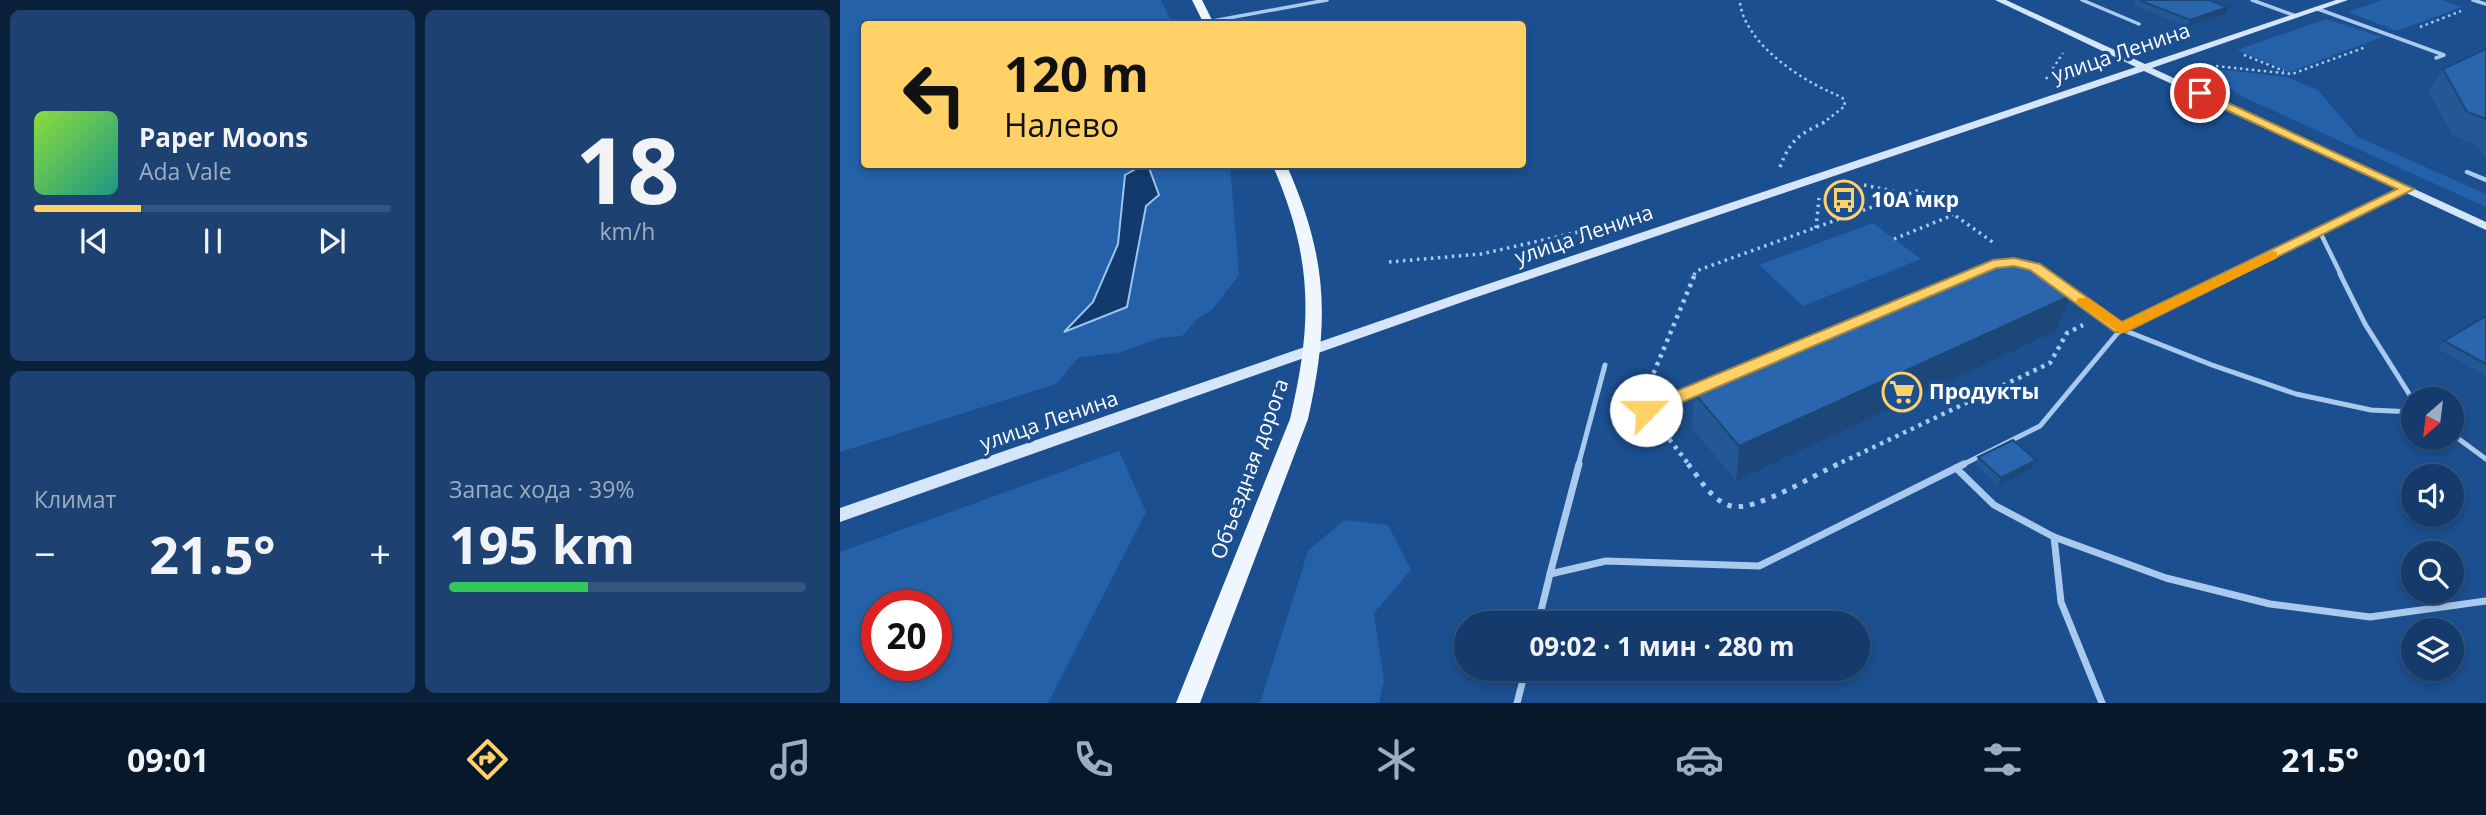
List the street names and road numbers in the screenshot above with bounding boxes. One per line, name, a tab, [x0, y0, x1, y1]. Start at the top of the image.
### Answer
street label: улица Ленина	[2048, 15, 2193, 89]
street label: улица Ленина	[1511, 197, 1656, 271]
street label: Объездная дорога	[1203, 374, 1295, 563]
street label: улица Ленина	[976, 383, 1121, 457]

